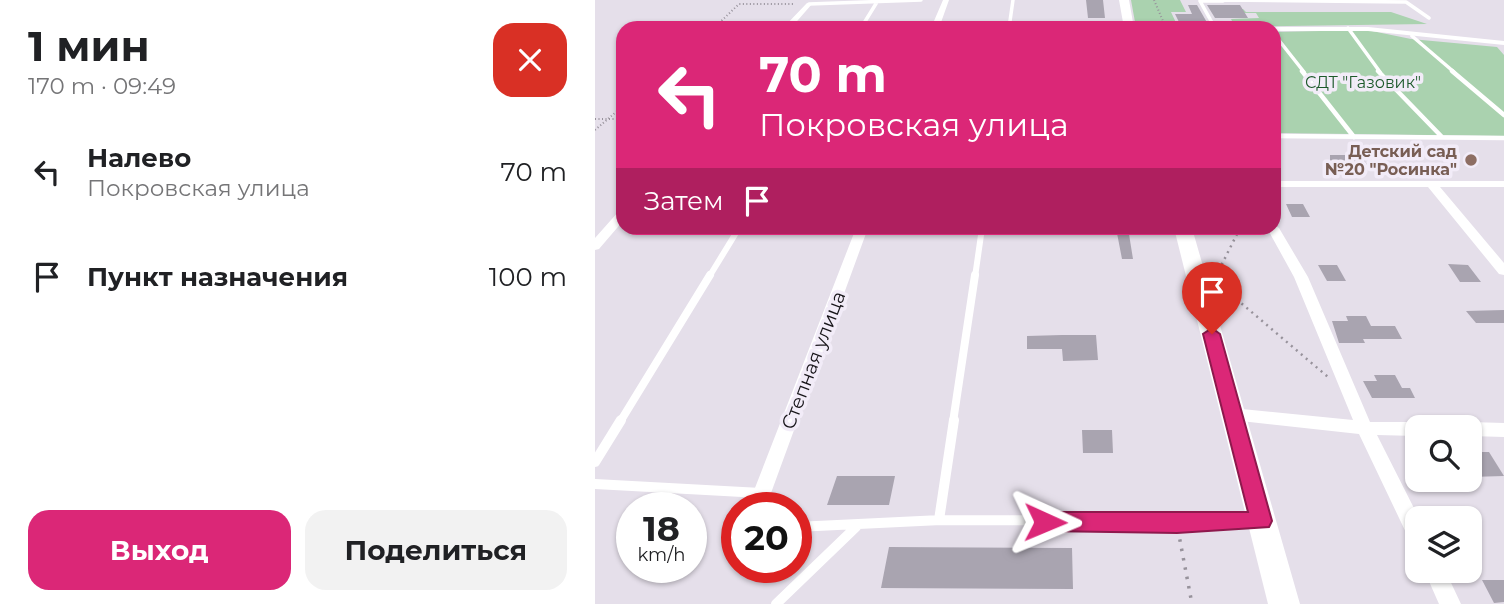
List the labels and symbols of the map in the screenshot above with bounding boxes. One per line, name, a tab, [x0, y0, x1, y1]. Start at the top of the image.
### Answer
park label: СДТ "Газовик"	[1305, 73, 1421, 92]
place label: Детский сад №20 "Росинка"	[1325, 142, 1457, 179]
marker: Детский сад №20 "Росинка"	[1463, 152, 1479, 168]
pin	[1182, 262, 1242, 334]
street label: Степная улица	[777, 288, 850, 433]
position arrow	[1008, 485, 1082, 559]
speed limit sign: 20	[721, 492, 812, 583]

